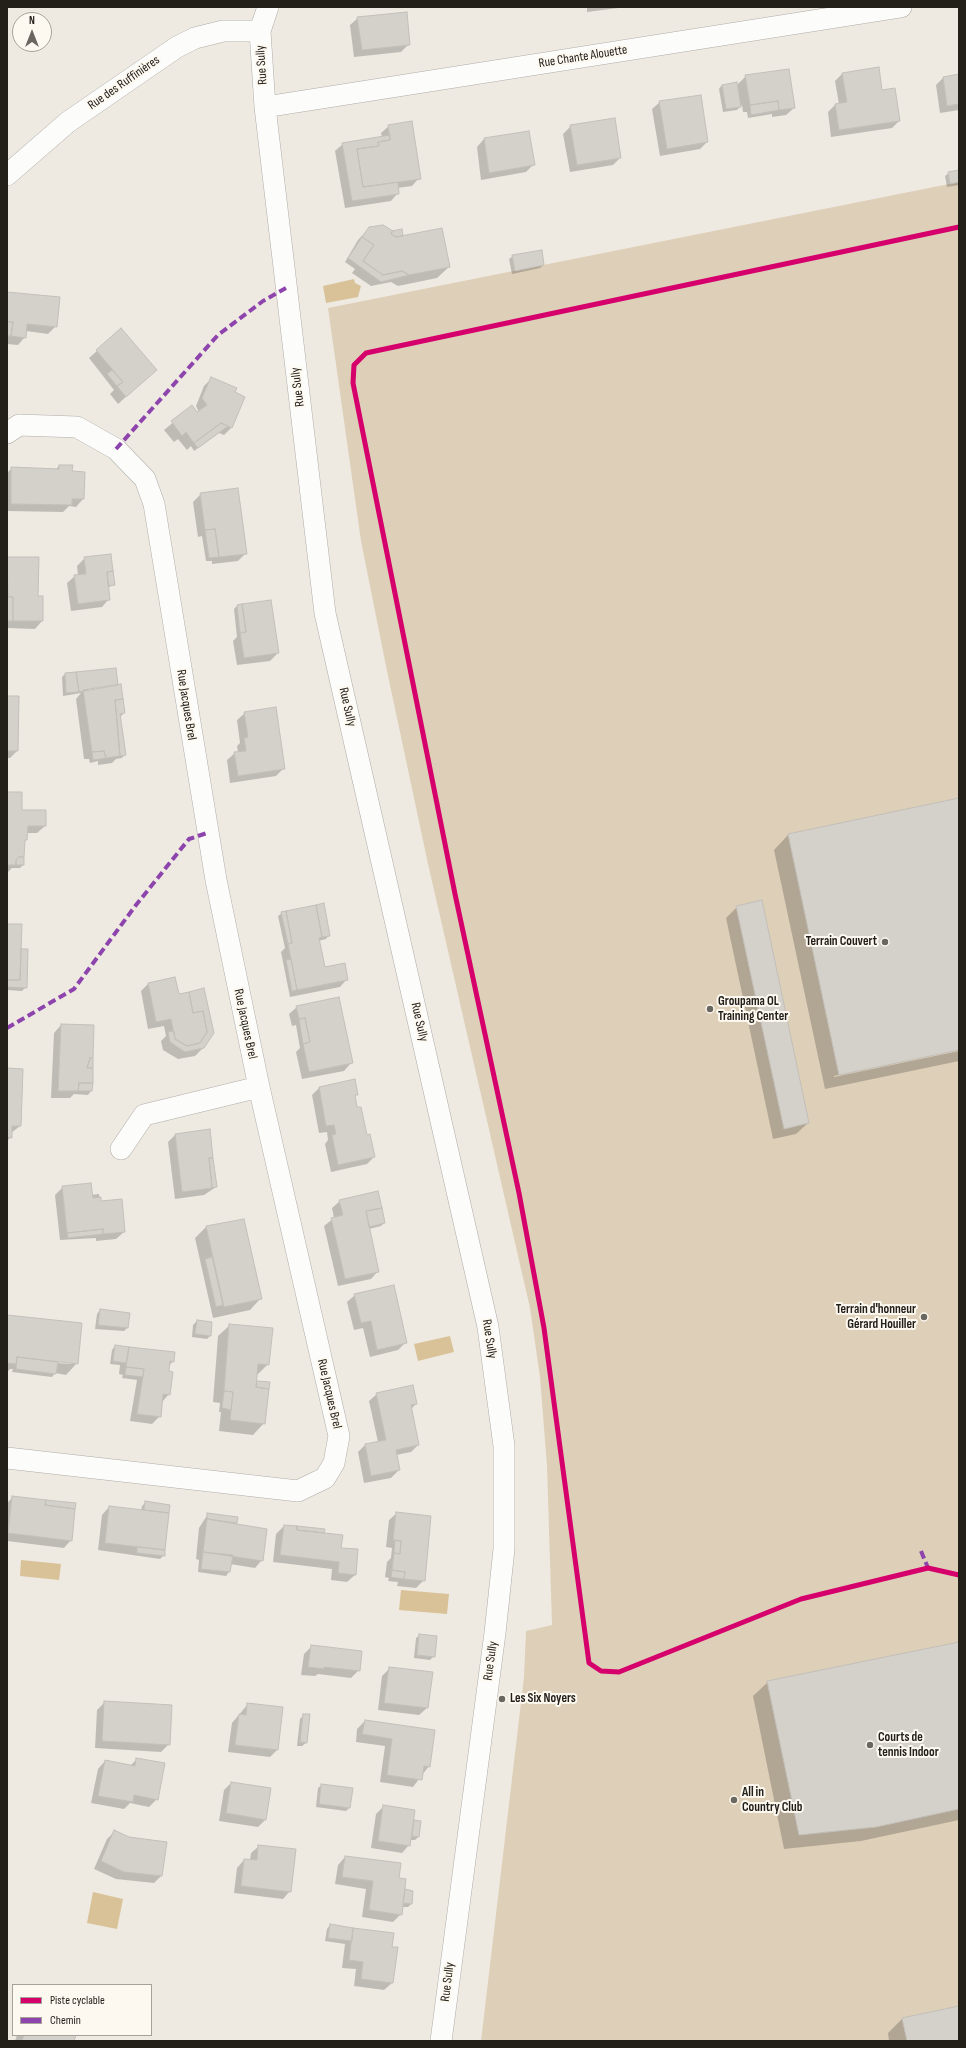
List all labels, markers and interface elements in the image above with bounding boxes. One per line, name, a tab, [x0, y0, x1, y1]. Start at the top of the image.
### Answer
north arrow	[12, 12, 52, 52]
text: N	[29, 14, 35, 27]
street label: Rue Chante Alouette	[538, 42, 628, 72]
street label: Rue Sully	[253, 45, 271, 85]
street label: Rue des Ruffinières	[85, 53, 163, 113]
street label: Rue Sully	[288, 366, 308, 408]
street label: Rue Jacques Brel	[173, 669, 199, 741]
street label: Rue Sully	[335, 686, 359, 728]
place label: Terrain Couvert	[806, 934, 877, 950]
marker: Terrain Couvert	[880, 937, 890, 947]
street label: Rue Jacques Brel	[230, 988, 260, 1060]
place label: Groupama OL Training Center	[718, 994, 788, 1025]
street label: Rue Sully	[407, 1001, 431, 1043]
marker: Groupama OL Training Center	[705, 1004, 715, 1014]
place label: Terrain d'honneur Gérard Houiller	[836, 1302, 916, 1333]
marker: Terrain d'honneur Gérard Houiller	[919, 1312, 929, 1322]
street label: Rue Sully	[478, 1318, 500, 1360]
street label: Rue Jacques Brel	[313, 1358, 345, 1430]
street label: Rue Sully	[481, 1640, 501, 1682]
place label: Les Six Noyers	[510, 1691, 576, 1707]
marker: Les Six Noyers	[497, 1694, 507, 1704]
place label: Courts de tennis Indoor	[878, 1730, 939, 1761]
marker: Courts de tennis Indoor	[865, 1740, 875, 1750]
place label: All in Country Club	[742, 1785, 802, 1816]
marker: All in Country Club	[729, 1795, 739, 1805]
street label: Rue Sully	[438, 1961, 458, 2003]
legend	[12, 1984, 152, 2036]
text: Piste cyclable	[50, 1993, 105, 2008]
text: Chemin	[50, 2013, 81, 2028]

